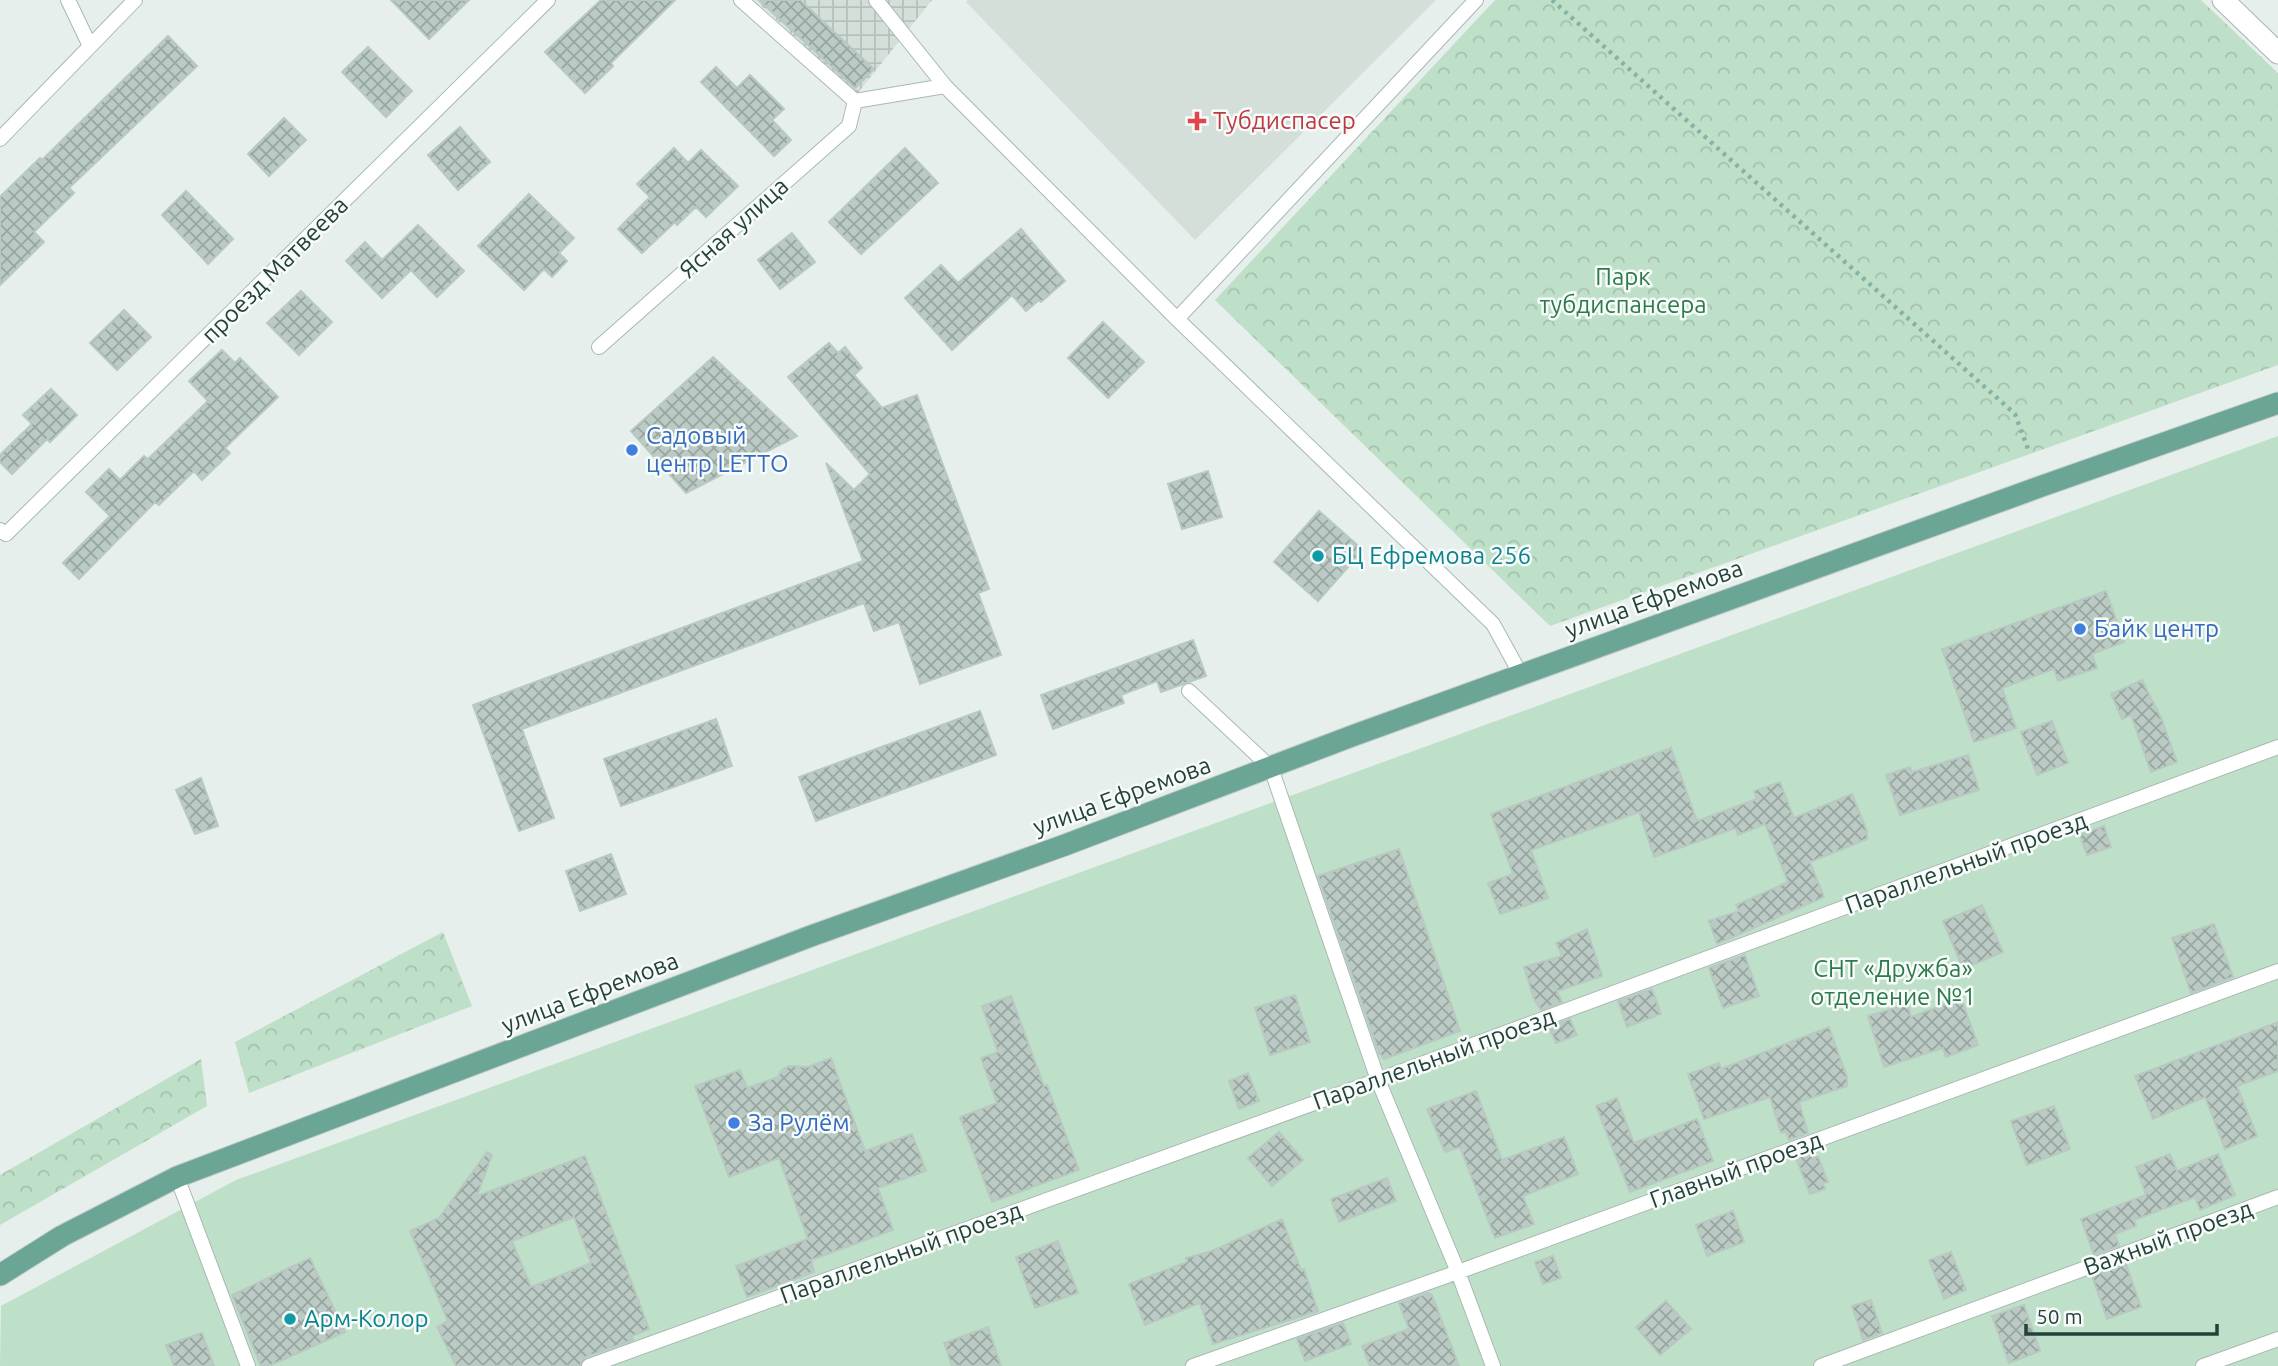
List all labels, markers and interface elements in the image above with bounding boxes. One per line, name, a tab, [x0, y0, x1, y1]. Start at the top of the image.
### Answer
place label: Тубдиспасер	[1213, 107, 1356, 134]
marker: Тубдиспасер	[1187, 111, 1207, 131]
street label: Ясная улица	[674, 172, 793, 283]
street label: проезд Матвеева	[196, 191, 353, 348]
park label: Парк тубдиспансера	[1539, 263, 1707, 318]
place label: Садовый центр LETTO	[646, 422, 789, 477]
marker: Садовый центр LETTO	[624, 442, 640, 458]
place label: БЦ Ефремова 256	[1332, 542, 1531, 569]
marker: БЦ Ефремова 256	[1310, 548, 1326, 564]
street label: улица Ефремова	[1561, 554, 1746, 643]
place label: Байк центр	[2094, 615, 2219, 642]
marker: Байк центр	[2072, 621, 2088, 637]
street label: улица Ефремова	[1029, 751, 1214, 840]
street label: Параллельный проезд	[1841, 806, 2090, 919]
street label: улица Ефремова	[498, 946, 682, 1039]
park label: СНТ «Дружба» отделение №1	[1810, 955, 1976, 1010]
street label: Параллельный проезд	[1309, 1002, 1558, 1115]
place label: За Рулём	[748, 1109, 850, 1136]
marker: За Рулём	[726, 1115, 742, 1131]
street label: Главный проезд	[1646, 1126, 1826, 1213]
street label: Важный проезд	[2080, 1194, 2256, 1281]
street label: Параллельный проезд	[776, 1196, 1025, 1309]
scale bar	[2026, 1292, 2217, 1336]
text: 50 m	[2036, 1304, 2083, 1328]
place label: Арм-Колор	[304, 1305, 429, 1332]
marker: Арм-Колор	[282, 1311, 298, 1327]

